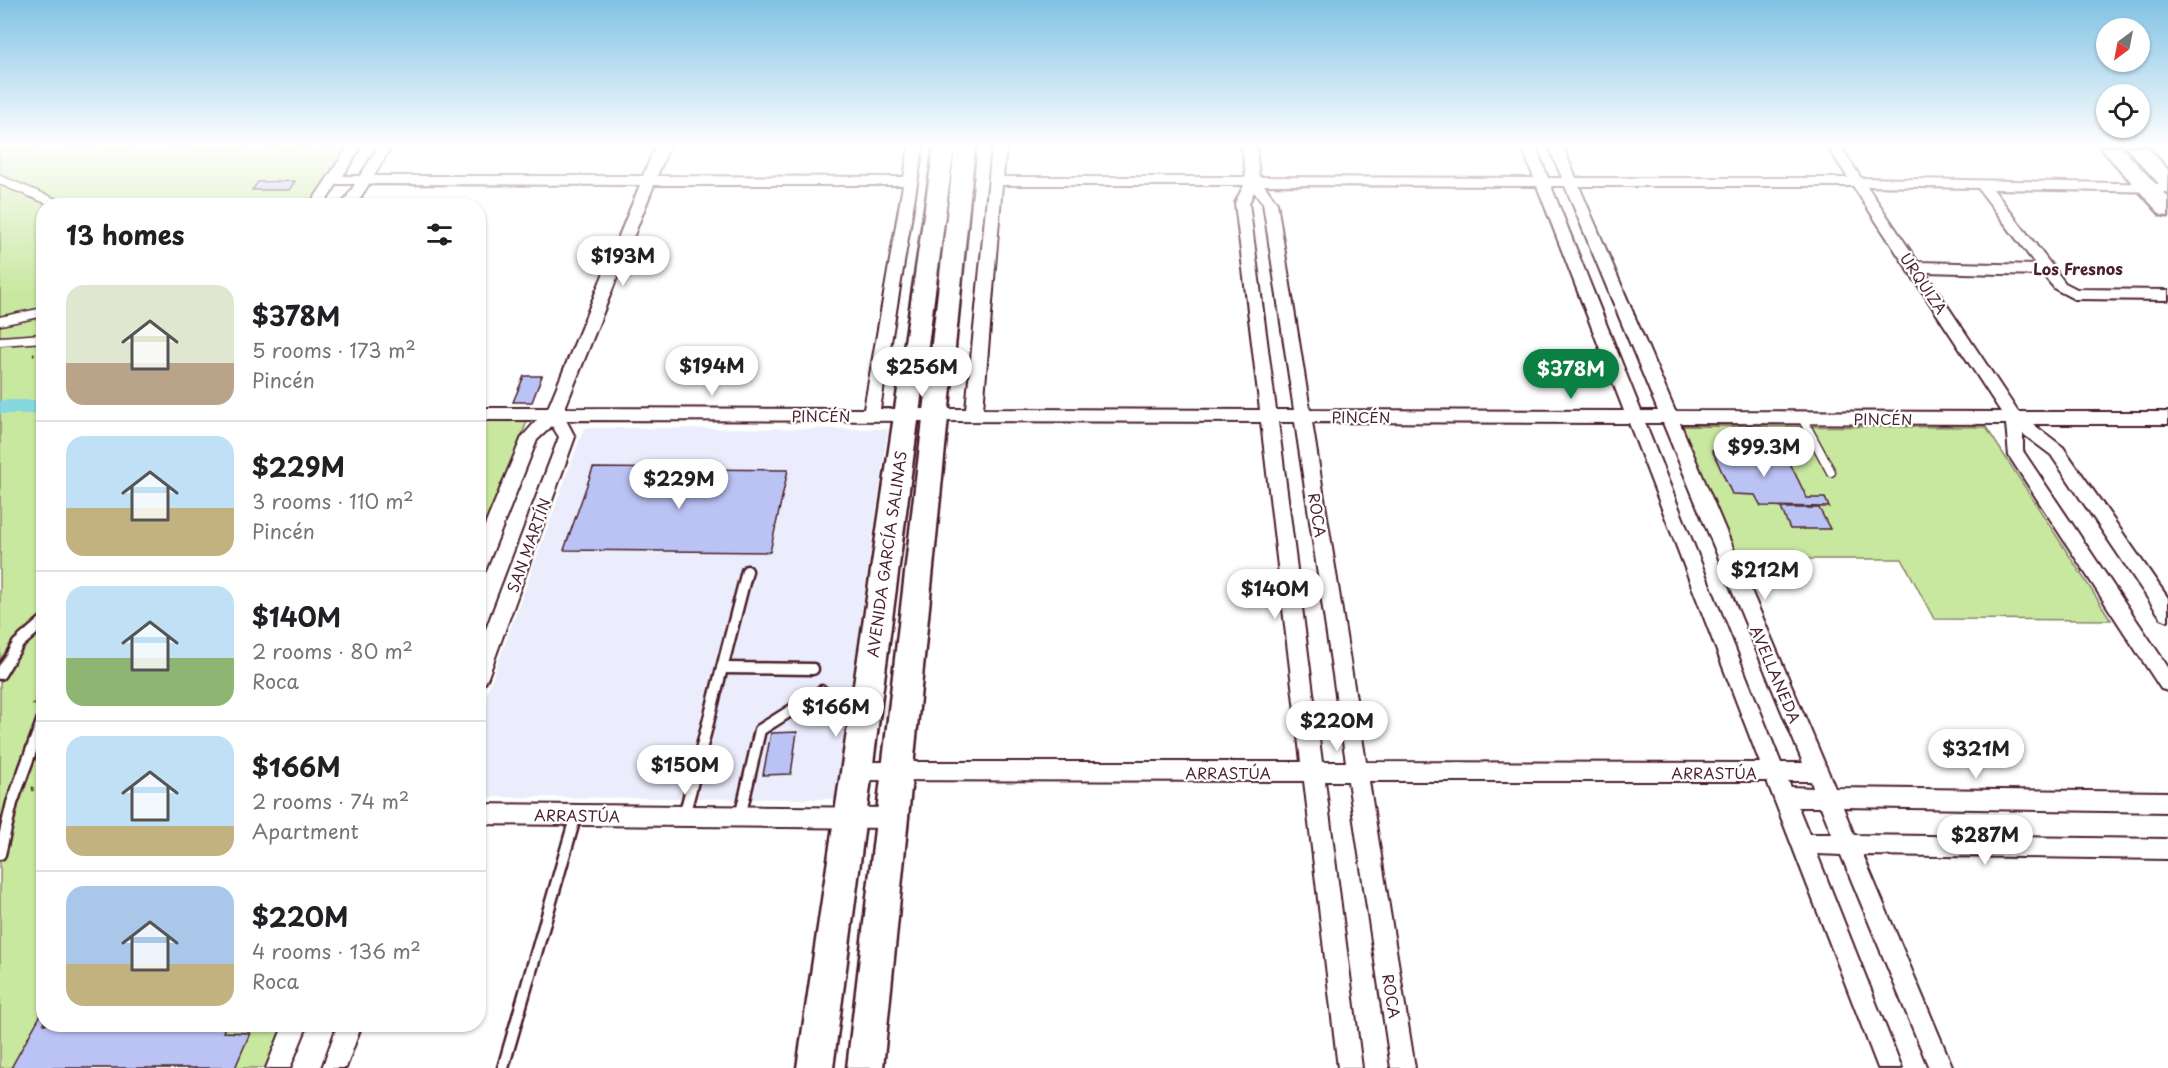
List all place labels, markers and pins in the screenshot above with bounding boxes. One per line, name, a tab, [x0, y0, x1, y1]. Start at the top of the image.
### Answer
pin: $193M	[581, 236, 665, 287]
pin: $194M	[670, 346, 754, 397]
pin: $256M	[880, 347, 964, 398]
pin: $378M	[1529, 349, 1613, 400]
pin: $99.3M	[1715, 427, 1813, 478]
pin: $229M	[637, 459, 721, 510]
pin: $212M	[1723, 550, 1807, 601]
pin: $140M	[1233, 569, 1317, 620]
pin: $166M	[794, 687, 878, 738]
pin: $220M	[1295, 701, 1379, 752]
pin: $321M	[1934, 729, 2018, 780]
pin: $150M	[643, 745, 727, 796]
pin: $287M	[1943, 815, 2027, 866]

